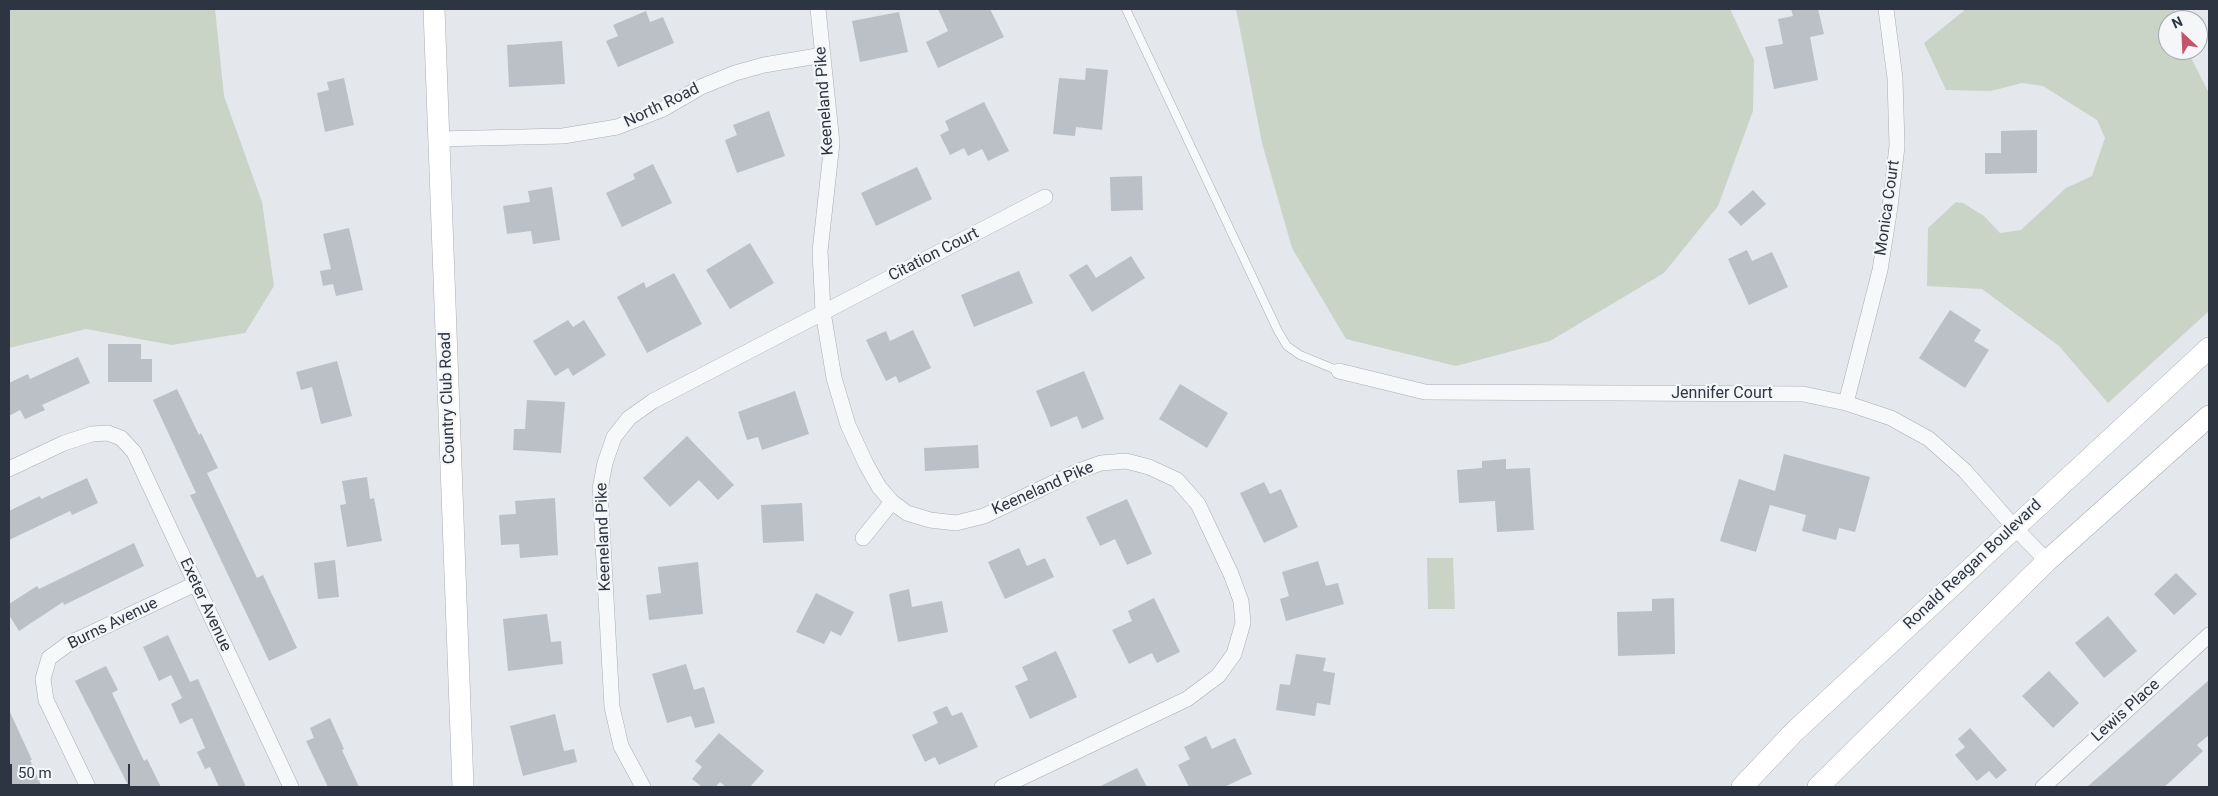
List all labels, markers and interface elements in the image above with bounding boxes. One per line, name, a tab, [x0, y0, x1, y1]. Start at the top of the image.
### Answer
north arrow	[2158, 10, 2208, 60]
text: N	[2169, 13, 2185, 32]
street label: Keeneland Pike	[812, 46, 838, 156]
street label: North Road	[621, 80, 703, 132]
street label: Monica Court	[1872, 159, 1904, 257]
street label: Citation Court	[886, 224, 982, 286]
street label: Country Club Road	[436, 332, 460, 464]
street label: Jennifer Court	[1671, 384, 1773, 404]
street label: Keeneland Pike	[989, 458, 1097, 520]
street label: Keeneland Pike	[593, 482, 615, 592]
street label: Ronald Reagan Boulevard	[1900, 496, 2046, 634]
street label: Exeter Avenue	[175, 555, 235, 655]
street label: Burns Avenue	[65, 594, 161, 654]
street label: Lewis Place	[2088, 675, 2164, 747]
scale bar	[12, 754, 132, 786]
text: 50 m	[18, 764, 52, 782]

